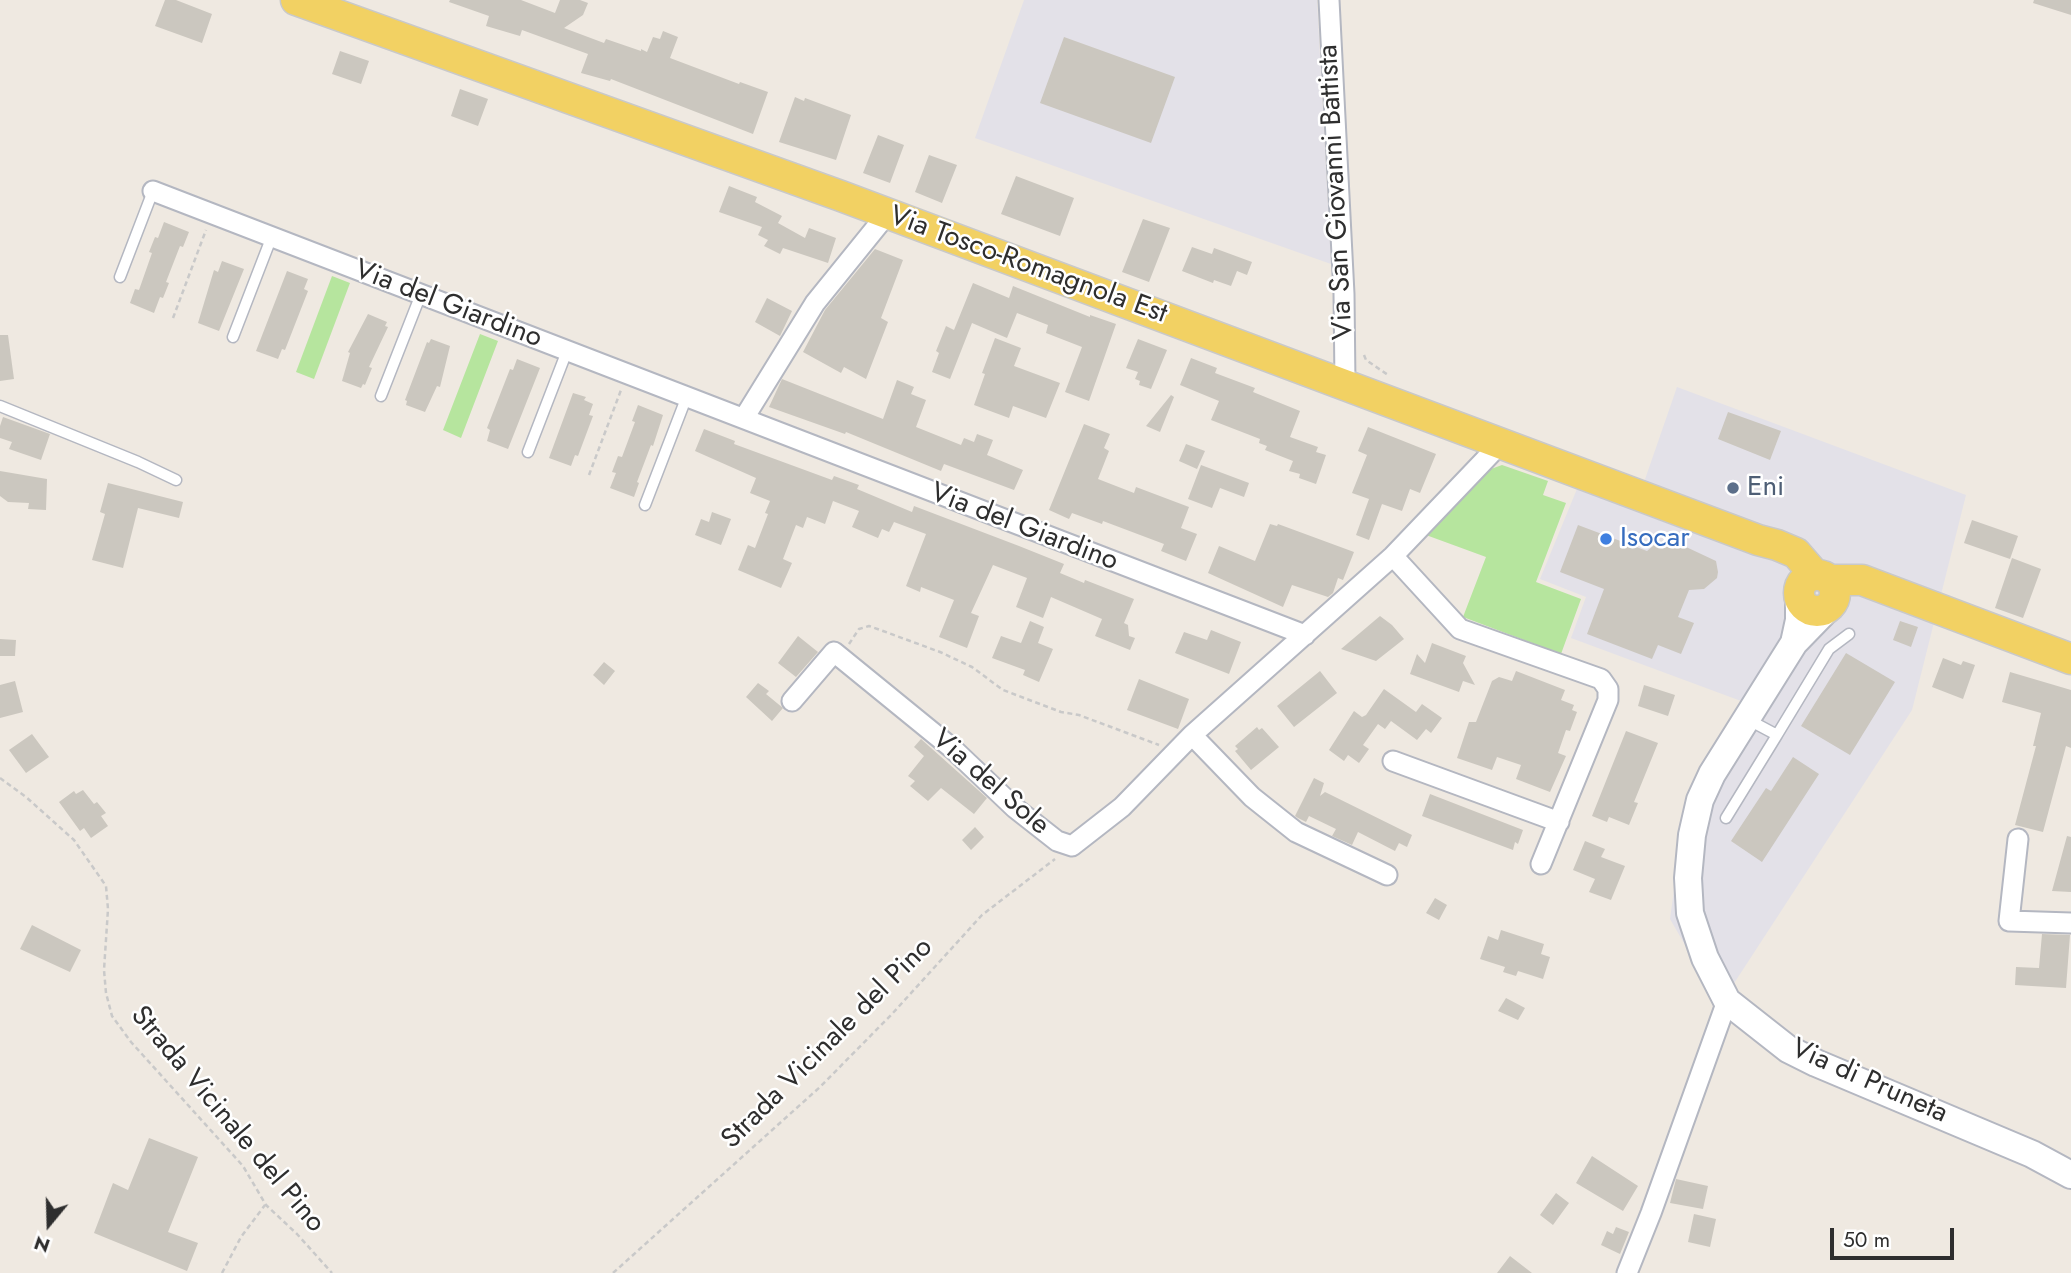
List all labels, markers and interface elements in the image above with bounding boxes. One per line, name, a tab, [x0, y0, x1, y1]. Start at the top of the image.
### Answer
street label: Via San Giovanni Battista	[1312, 44, 1362, 340]
street label: Via Tosco-Romagnola Est	[885, 200, 1171, 332]
street label: Via del Giardino	[349, 254, 547, 356]
place label: Eni	[1747, 471, 1784, 505]
street label: Via del Giardino	[925, 477, 1123, 579]
marker: Eni	[1725, 480, 1741, 496]
place label: Isocar	[1620, 522, 1690, 556]
marker: Isocar	[1598, 531, 1614, 547]
street label: Via del Sole	[925, 723, 1055, 843]
street label: Strada Vicinale del Pino	[715, 931, 941, 1157]
street label: Strada Vicinale del Pino	[123, 1000, 331, 1240]
street label: Via di Pruneta	[1786, 1033, 1952, 1131]
north arrow	[14, 1189, 84, 1259]
scale bar	[1833, 1214, 1957, 1258]
text: 50 m	[1843, 1225, 1890, 1255]
text: N	[30, 1229, 54, 1260]

